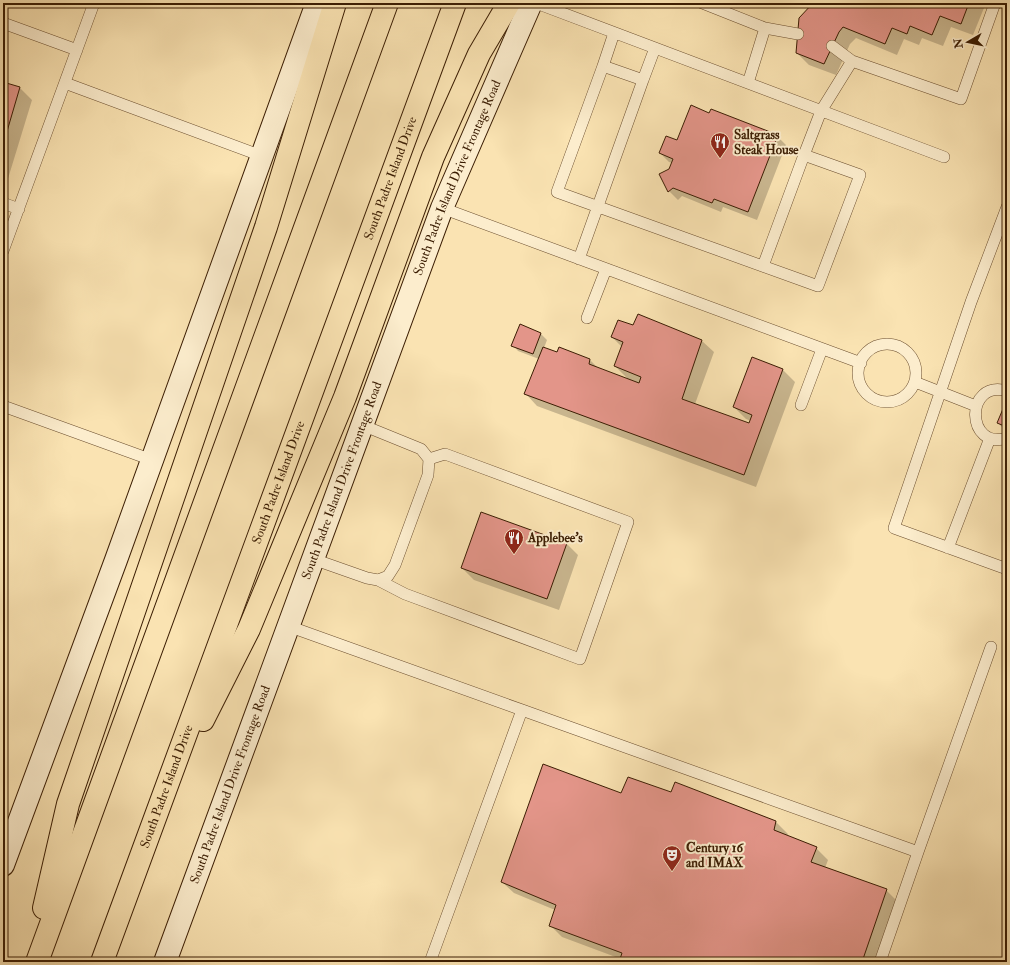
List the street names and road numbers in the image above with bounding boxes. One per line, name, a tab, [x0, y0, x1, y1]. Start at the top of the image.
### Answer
street label: South Padre Island Drive Frontage Road	[410, 77, 505, 278]
street label: South Padre Island Drive	[360, 114, 421, 242]
street label: South Padre Island Drive Frontage Road	[298, 379, 386, 582]
street label: South Padre Island Drive	[249, 418, 309, 546]
street label: South Padre Island Drive Frontage Road	[186, 683, 274, 886]
street label: South Padre Island Drive	[137, 722, 197, 850]

